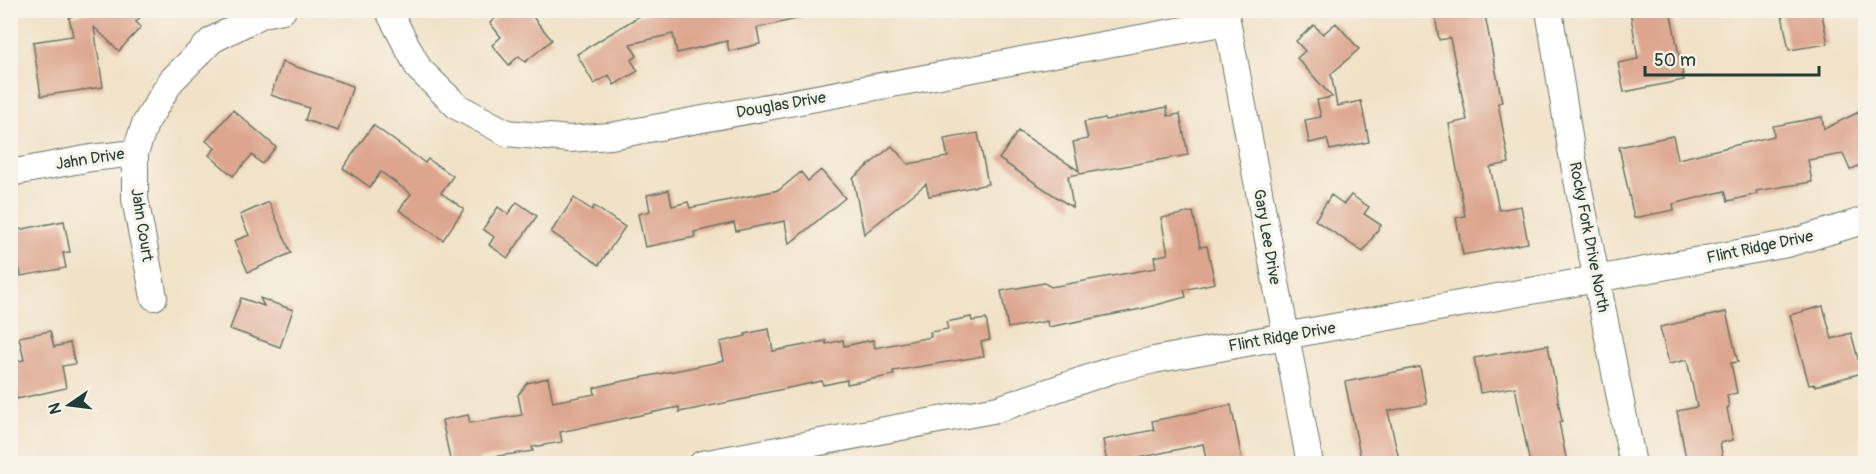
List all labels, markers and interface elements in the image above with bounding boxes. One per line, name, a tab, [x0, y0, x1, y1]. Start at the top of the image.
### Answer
scale bar	[1645, 39, 1819, 77]
text: 50 m	[1654, 49, 1696, 72]
street label: Douglas Drive	[735, 87, 828, 123]
street label: Jahn Drive	[54, 144, 126, 174]
street label: Rocky Fork Drive North	[1565, 160, 1613, 314]
street label: Jahn Court	[126, 187, 158, 264]
street label: Gary Lee Drive	[1249, 188, 1285, 286]
street label: Flint Ridge Drive	[1705, 226, 1815, 268]
street label: Flint Ridge Drive	[1227, 318, 1337, 356]
north arrow	[39, 375, 99, 435]
text: N	[44, 401, 66, 416]

